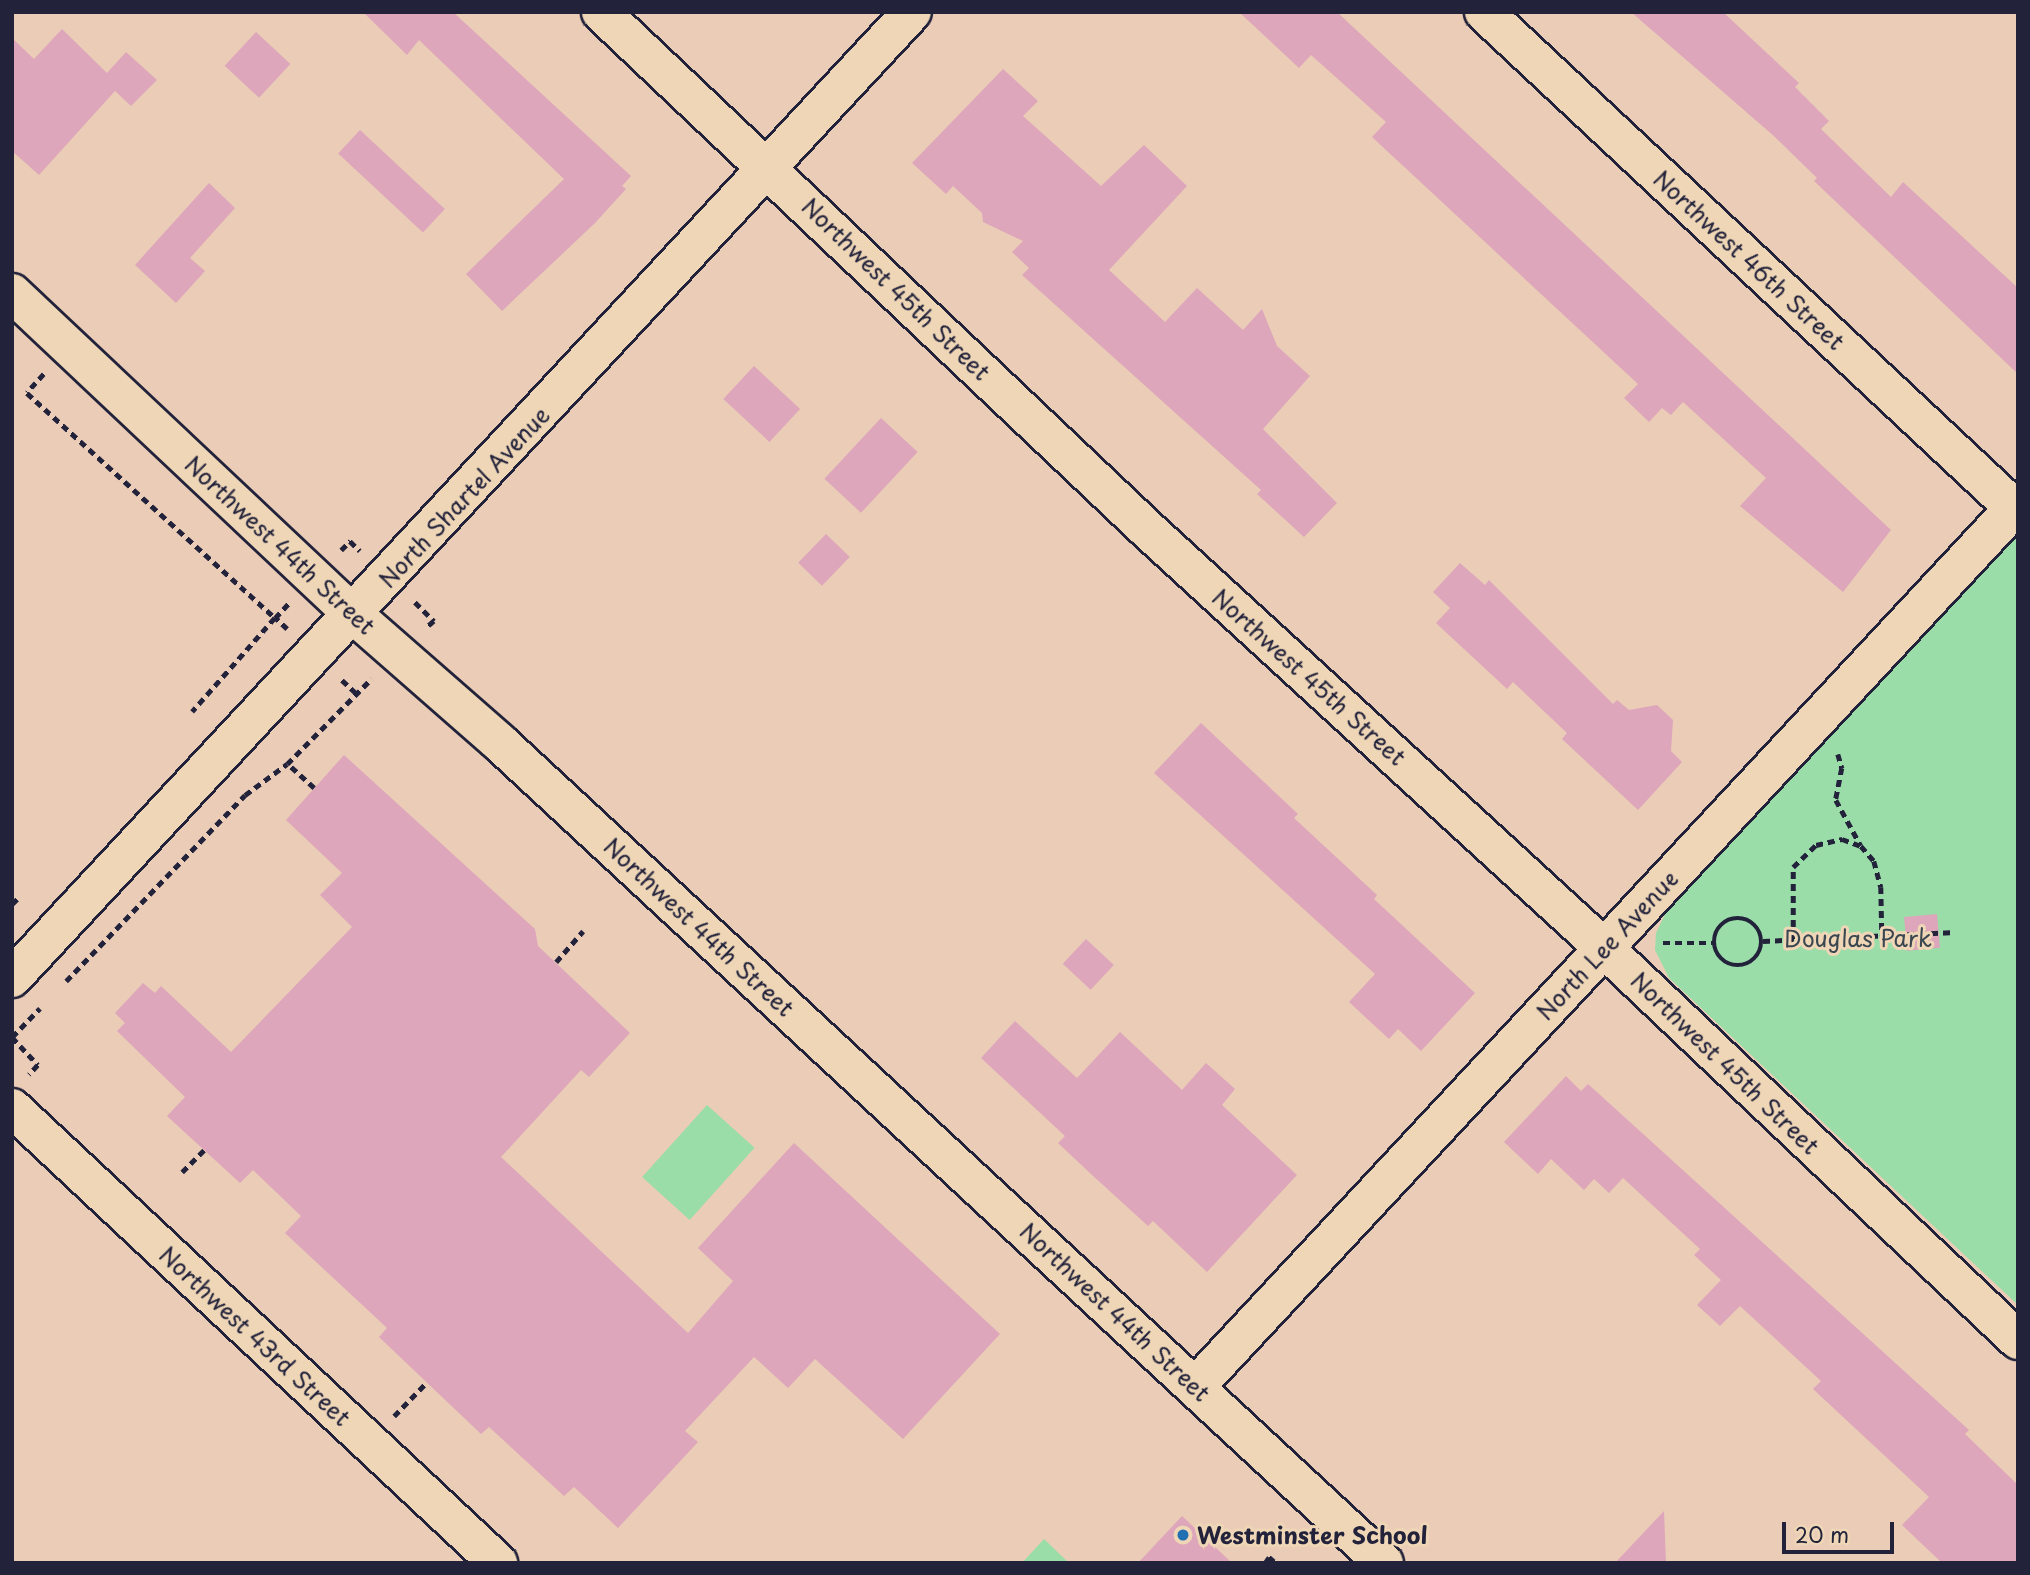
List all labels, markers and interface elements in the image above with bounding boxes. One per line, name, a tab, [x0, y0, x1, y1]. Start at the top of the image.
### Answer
street label: Northwest 46th Street	[1647, 164, 1851, 356]
street label: Northwest 45th Street	[797, 192, 995, 386]
street label: North Shartel Avenue	[372, 400, 556, 594]
street label: Northwest 44th Street	[179, 449, 381, 641]
street label: Northwest 45th Street	[1207, 583, 1411, 771]
street label: Northwest 44th Street	[598, 831, 800, 1023]
street label: North Lee Avenue	[1530, 864, 1684, 1026]
park label: Douglas Park	[1784, 924, 1932, 952]
street label: Northwest 45th Street	[1626, 966, 1824, 1160]
street label: Northwest 44th Street	[1014, 1216, 1216, 1408]
street label: Northwest 43rd Street	[154, 1240, 356, 1432]
scale bar	[1785, 1508, 1897, 1552]
text: 20 m	[1795, 1518, 1849, 1550]
place label: Westminster School	[1197, 1521, 1428, 1549]
marker: Westminster School	[1175, 1527, 1191, 1543]

